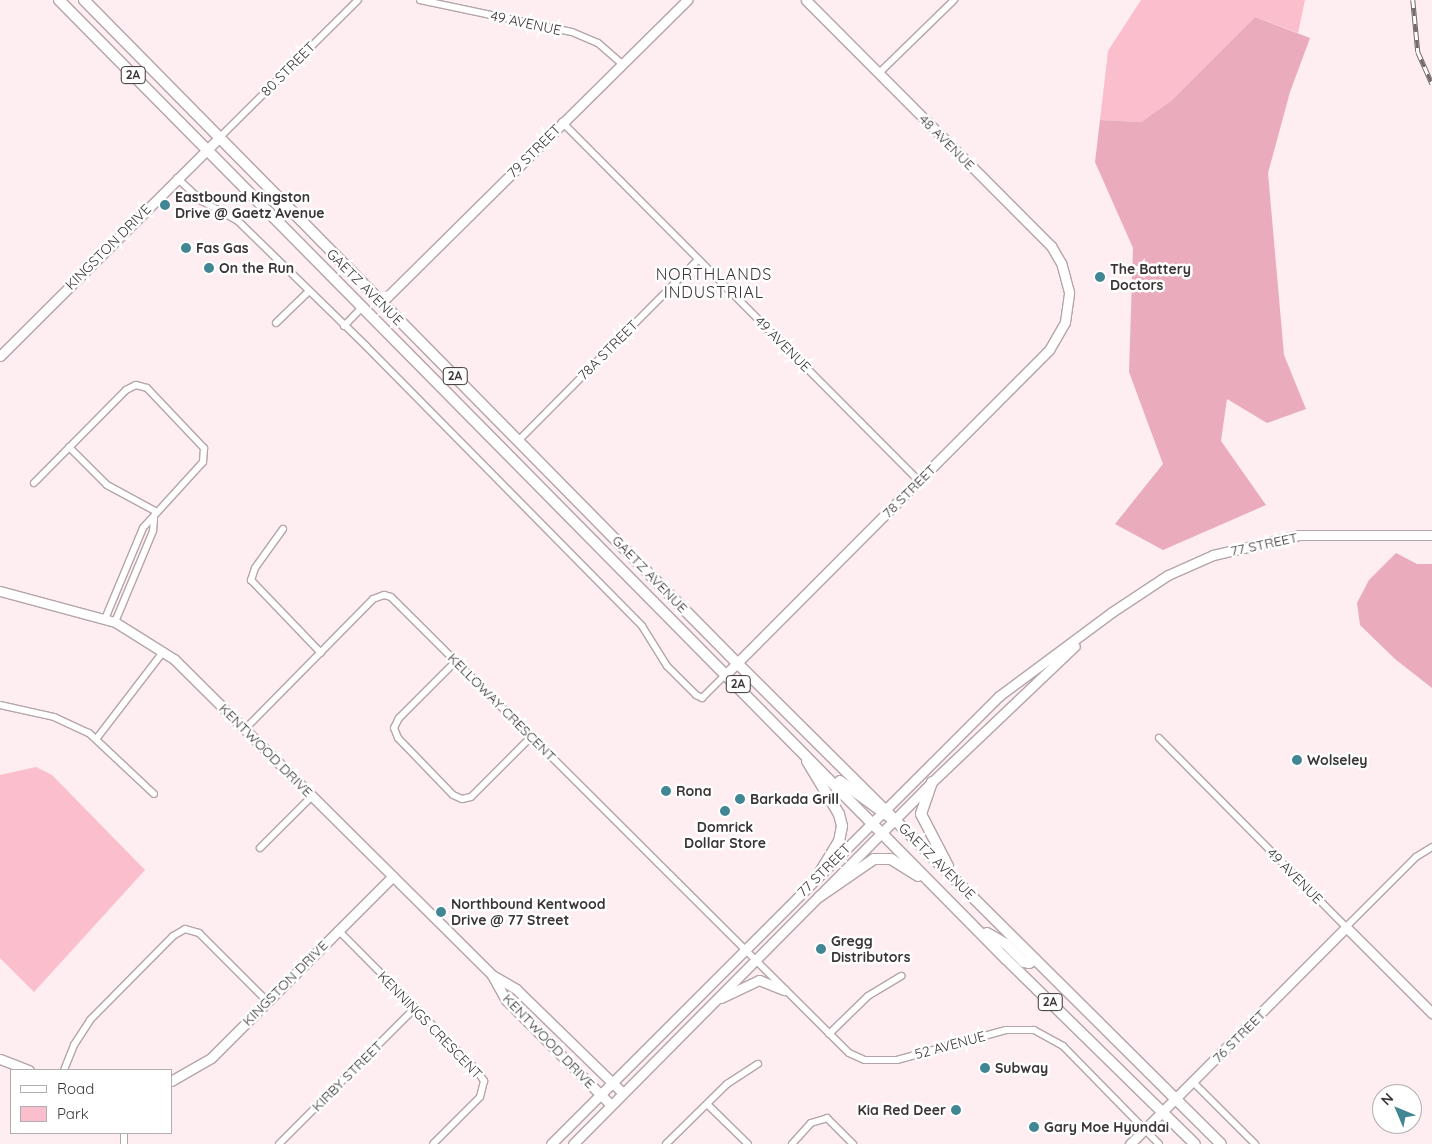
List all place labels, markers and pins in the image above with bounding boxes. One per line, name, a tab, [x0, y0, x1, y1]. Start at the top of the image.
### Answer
place label: Eastbound Kingston Drive @ Gaetz Avenue	[175, 189, 325, 222]
marker: Eastbound Kingston Drive @ Gaetz Avenue	[159, 199, 171, 211]
place label: Fas Gas	[196, 240, 249, 256]
marker: Fas Gas	[180, 242, 192, 254]
place label: On the Run	[219, 260, 294, 276]
place label: The Battery Doctors	[1110, 261, 1191, 294]
marker: On the Run	[203, 262, 215, 274]
marker: The Battery Doctors	[1094, 271, 1106, 283]
place label: Wolseley	[1307, 752, 1368, 768]
marker: Wolseley	[1291, 754, 1303, 766]
place label: Rona	[676, 783, 711, 799]
marker: Rona	[660, 785, 672, 797]
place label: Barkada Grill	[750, 791, 839, 807]
marker: Barkada Grill	[734, 793, 746, 805]
marker: Domrick Dollar Store	[719, 805, 731, 817]
place label: Domrick Dollar Store	[684, 819, 766, 852]
place label: Northbound Kentwood Drive @ 77 Street	[451, 896, 606, 929]
marker: Northbound Kentwood Drive @ 77 Street	[435, 906, 447, 918]
place label: Gregg Distributors	[831, 933, 910, 966]
marker: Gregg Distributors	[815, 943, 827, 955]
place label: Subway	[995, 1060, 1048, 1076]
marker: Subway	[979, 1062, 991, 1074]
place label: Kia Red Deer	[858, 1102, 946, 1118]
marker: Kia Red Deer	[950, 1104, 962, 1116]
place label: Gary Moe Hyundai	[1044, 1119, 1169, 1135]
marker: Gary Moe Hyundai	[1028, 1121, 1040, 1133]

